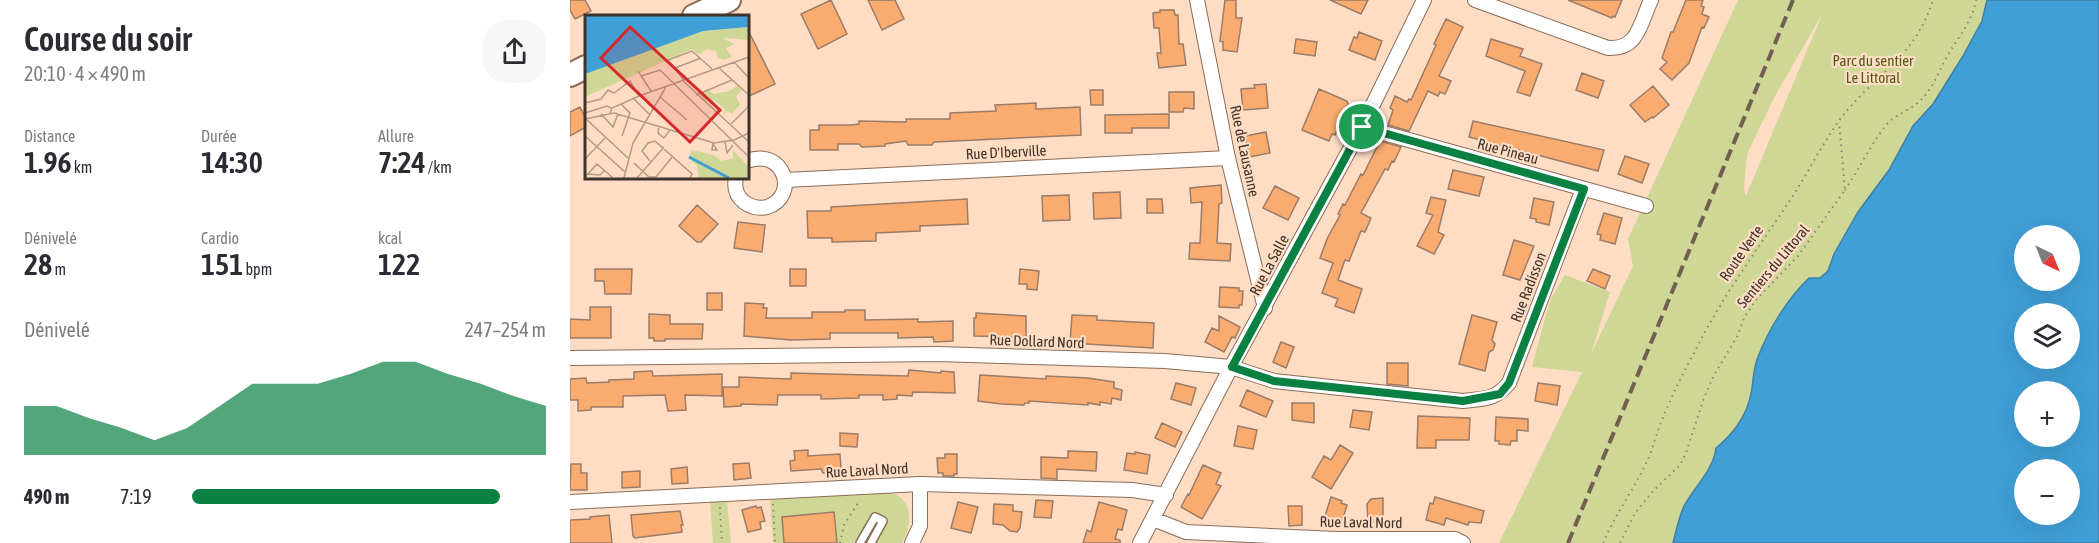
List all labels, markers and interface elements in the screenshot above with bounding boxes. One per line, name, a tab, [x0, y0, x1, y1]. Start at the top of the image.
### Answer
inset map	[585, 15, 748, 178]
text: Course du soir	[24, 20, 192, 58]
button: share	[483, 20, 546, 83]
park label: Parc du sentier Le Littoral	[1833, 52, 1914, 86]
text: 20:10 · 4 × 490 m	[24, 62, 146, 85]
pin	[1336, 101, 1387, 152]
street label: Rue de Lausanne	[1227, 104, 1263, 199]
icon: arrive	[1345, 110, 1378, 143]
text: Distance	[24, 127, 75, 145]
text: Durée	[201, 127, 237, 145]
text: Allure	[378, 127, 414, 145]
street label: Rue Pineau	[1476, 135, 1540, 167]
street label: Rue D'Iberville	[965, 141, 1047, 163]
text: 1.96	[24, 145, 72, 179]
text: 14:30	[201, 145, 263, 179]
text: 7:24	[378, 145, 426, 179]
text: km	[72, 158, 92, 176]
text: /km	[426, 158, 452, 176]
street label: Sentiers du Littoral	[1733, 221, 1813, 311]
street label: Route Verte	[1716, 222, 1766, 284]
north arrow	[2014, 225, 2080, 291]
map controls	[2014, 225, 2080, 525]
text: Dénivelé	[24, 229, 77, 247]
text: Cardio	[201, 229, 239, 247]
text: kcal	[378, 229, 402, 247]
street label: Rue La Salle	[1246, 232, 1292, 298]
text: 28	[24, 247, 52, 281]
text: 151	[201, 247, 243, 281]
text: 122	[378, 247, 420, 281]
street label: Rue Radisson	[1507, 250, 1549, 324]
text: m	[52, 260, 66, 278]
text: bpm	[243, 260, 272, 278]
button: layers	[2014, 303, 2080, 369]
text: Dénivelé	[24, 318, 90, 341]
text: 247–254 m	[464, 318, 546, 341]
street label: Rue Dollard Nord	[989, 331, 1085, 351]
button: +	[2014, 381, 2080, 447]
street label: Rue Laval Nord	[825, 459, 909, 481]
button: −	[2014, 459, 2080, 525]
text: 490 m	[24, 485, 69, 508]
text: 7:19	[120, 485, 152, 508]
street label: Rue Laval Nord	[1319, 513, 1403, 531]

